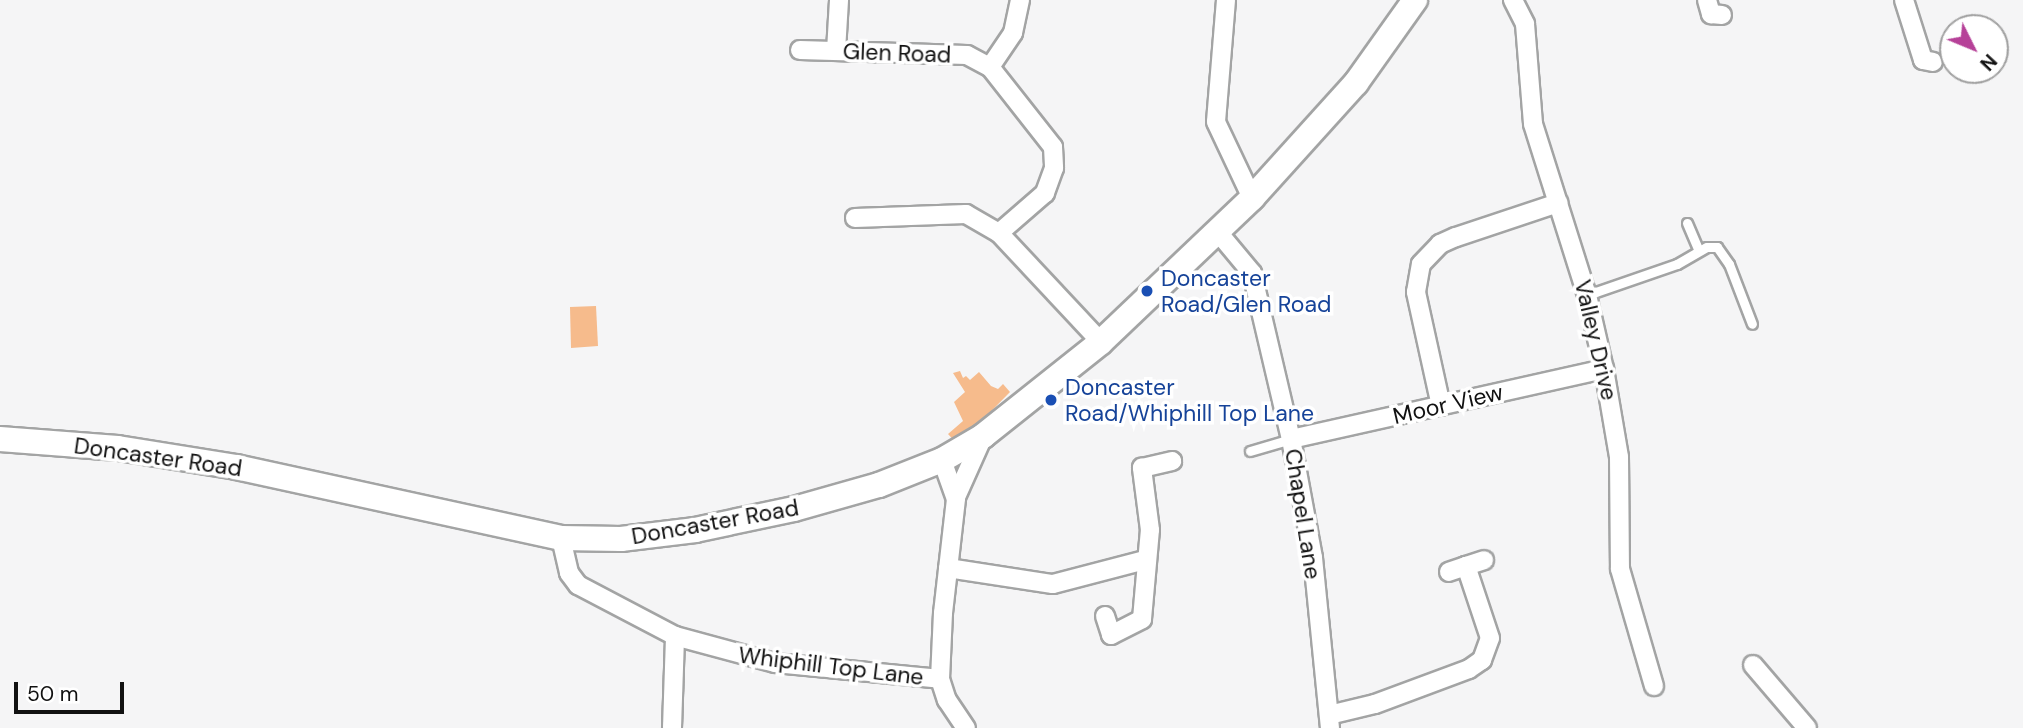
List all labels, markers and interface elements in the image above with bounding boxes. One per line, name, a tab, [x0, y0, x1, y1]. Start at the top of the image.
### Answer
north arrow	[1939, 14, 2009, 84]
street label: Glen Road	[842, 37, 952, 69]
text: N	[1974, 49, 2002, 76]
place label: Doncaster Road/Glen Road	[1161, 264, 1331, 318]
street label: Valley Drive	[1569, 277, 1623, 403]
marker: Doncaster Road/Glen Road	[1139, 283, 1155, 299]
place label: Doncaster Road/Whiphill Top Lane	[1065, 373, 1314, 427]
street label: Moor View	[1390, 378, 1506, 430]
marker: Doncaster Road/Whiphill Top Lane	[1043, 392, 1059, 408]
street label: Doncaster Road	[72, 432, 244, 482]
street label: Chapel Lane	[1279, 447, 1327, 581]
street label: Doncaster Road	[629, 494, 801, 550]
street label: Whiphill Top Lane	[737, 641, 925, 691]
scale bar	[18, 668, 128, 712]
text: 50 m	[27, 680, 78, 708]

